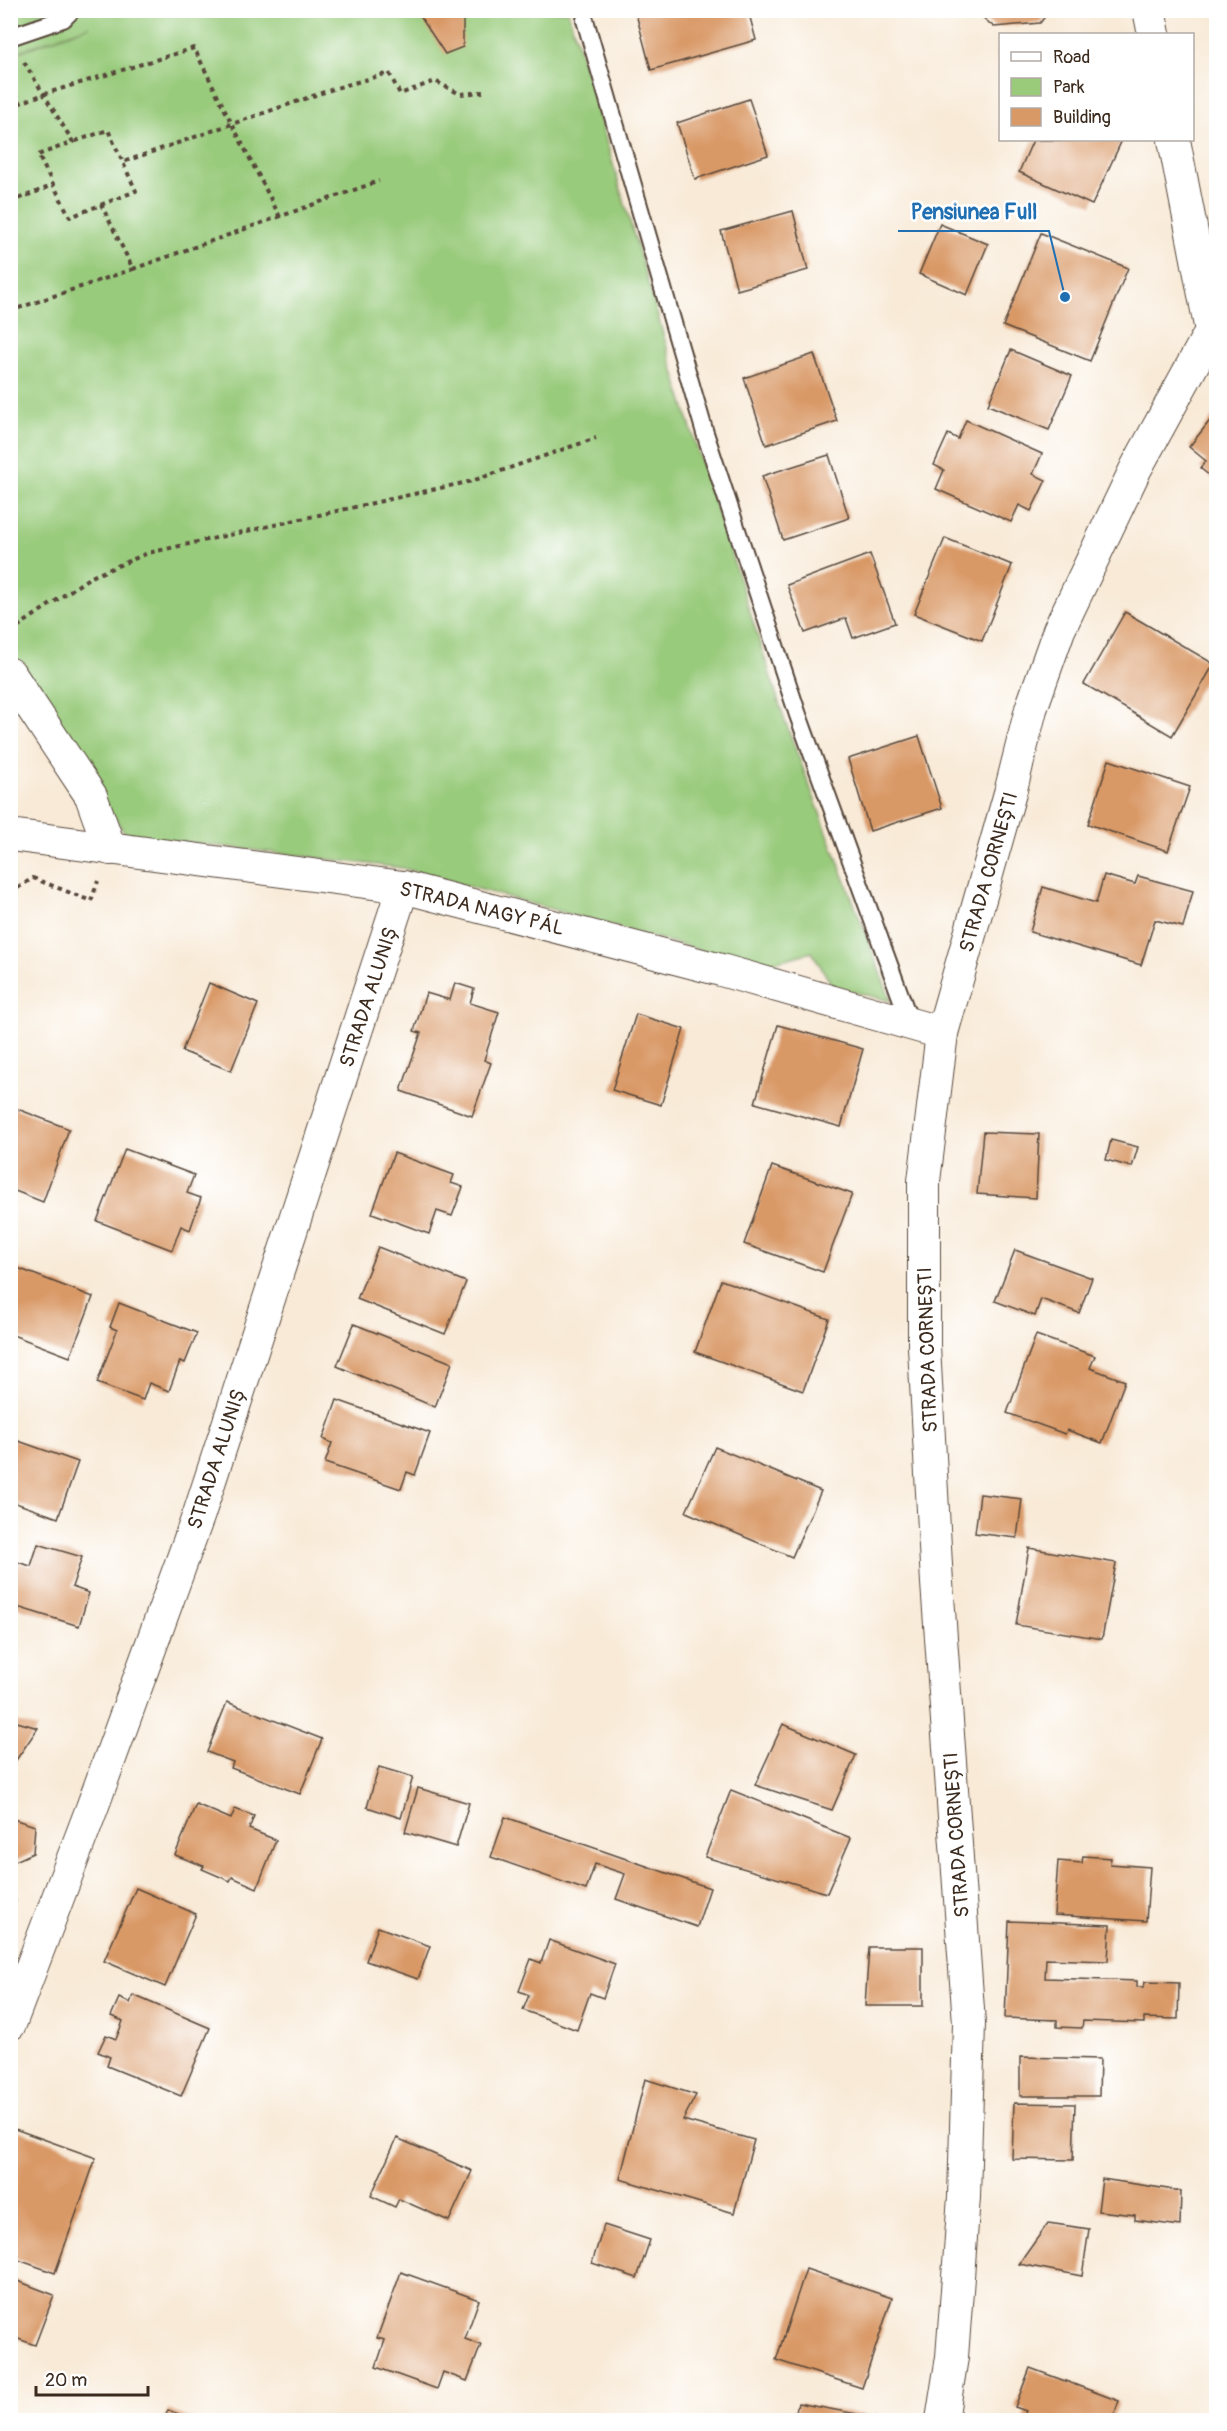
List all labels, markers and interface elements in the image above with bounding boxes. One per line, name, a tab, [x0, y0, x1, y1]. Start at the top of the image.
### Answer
legend	[999, 33, 1194, 141]
text: Road	[1053, 46, 1090, 69]
text: Park	[1053, 76, 1085, 99]
text: Building	[1053, 106, 1111, 129]
callout: Pensiunea Full	[898, 192, 1049, 231]
text: Pensiunea Full	[911, 199, 1037, 226]
street label: STRADA CORNEȘTI	[954, 789, 1023, 955]
street label: STRADA NAGY PÁL	[397, 876, 567, 941]
street label: STRADA ALUNIȘ	[334, 924, 403, 1070]
street label: STRADA CORNEȘTI	[912, 1267, 943, 1433]
street label: STRADA ALUNIȘ	[182, 1386, 251, 1532]
street label: STRADA CORNEȘTI	[938, 1751, 975, 1918]
scale bar	[36, 2359, 148, 2397]
text: 20 m	[45, 2369, 87, 2392]

